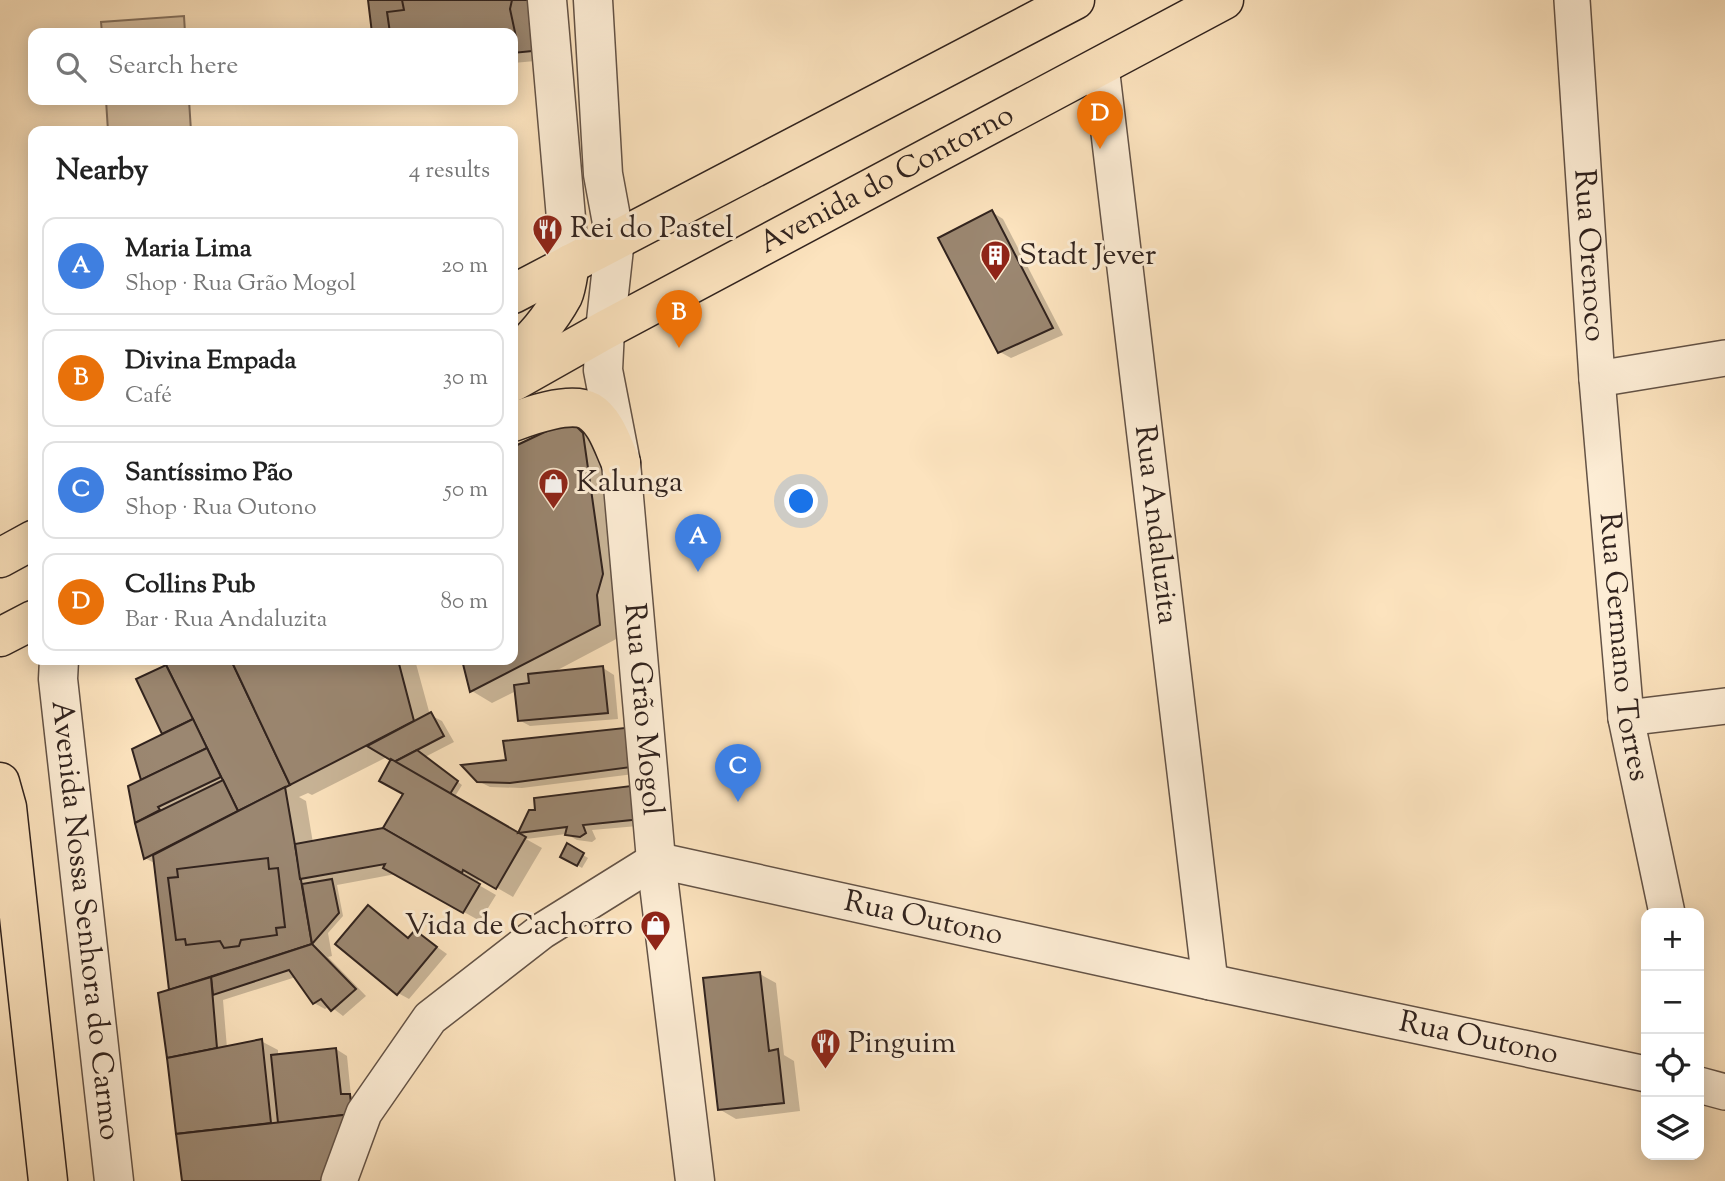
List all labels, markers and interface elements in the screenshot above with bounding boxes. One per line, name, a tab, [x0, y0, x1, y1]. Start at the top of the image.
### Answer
search box	[28, 28, 518, 105]
icon: search	[52, 48, 90, 86]
text: Search here	[108, 48, 238, 85]
pin: D	[1077, 91, 1123, 149]
street label: Avenida do Contorno	[752, 94, 1022, 265]
text: Nearby	[56, 150, 148, 193]
text: 4 results	[409, 155, 490, 188]
street label: Rua Orenoco	[1562, 168, 1616, 343]
place label: Rei do Pastel	[570, 208, 734, 251]
restaurant icon: Rei do Pastel	[530, 212, 564, 256]
text: Maria Lima	[125, 231, 252, 268]
place label: Stadt Jever	[1019, 235, 1156, 278]
building icon: Stadt Jever	[979, 239, 1013, 283]
text: A	[72, 250, 90, 283]
text: 20 m	[441, 250, 488, 283]
text: Shop · Rua Grão Mogol	[125, 268, 356, 301]
pin: B	[656, 290, 702, 348]
text: Divina Empada	[125, 343, 296, 380]
text: B	[74, 362, 88, 395]
text: 30 m	[443, 362, 488, 395]
text: Café	[125, 380, 172, 413]
street label: Rua Andaluzita	[1122, 423, 1189, 627]
text: Santíssimo Pão	[125, 455, 293, 492]
place label: Kalunga	[576, 462, 683, 505]
shop icon: Kalunga	[536, 466, 570, 510]
text: C	[72, 474, 90, 507]
text: 50 m	[444, 474, 488, 507]
your location	[784, 484, 818, 518]
text: Shop · Rua Outono	[125, 492, 317, 525]
street label: Rua Germano Torres	[1587, 511, 1660, 785]
pin: A	[675, 514, 721, 572]
text: Collins Pub	[125, 567, 256, 604]
text: D	[72, 586, 90, 619]
text: 80 m	[440, 586, 488, 619]
street label: Rua Grão Mogol	[612, 601, 673, 817]
text: Bar · Rua Andaluzita	[125, 604, 327, 637]
street label: Avenida Nossa Senhora do Carmo	[39, 698, 131, 1143]
pin: C	[715, 744, 761, 802]
street label: Rua Outono	[840, 880, 1007, 957]
place label: Vida de Cachorro	[405, 905, 633, 948]
map controls	[1641, 908, 1704, 1160]
button: +	[1641, 908, 1704, 971]
shop icon: Vida de Cachorro	[639, 909, 673, 953]
button: −	[1641, 971, 1704, 1034]
street label: Rua Outono	[1395, 1001, 1562, 1076]
place label: Pinguim	[848, 1023, 956, 1066]
restaurant icon: Pinguim	[808, 1027, 842, 1071]
button: locate	[1641, 1034, 1704, 1097]
button: layers	[1641, 1097, 1704, 1160]

